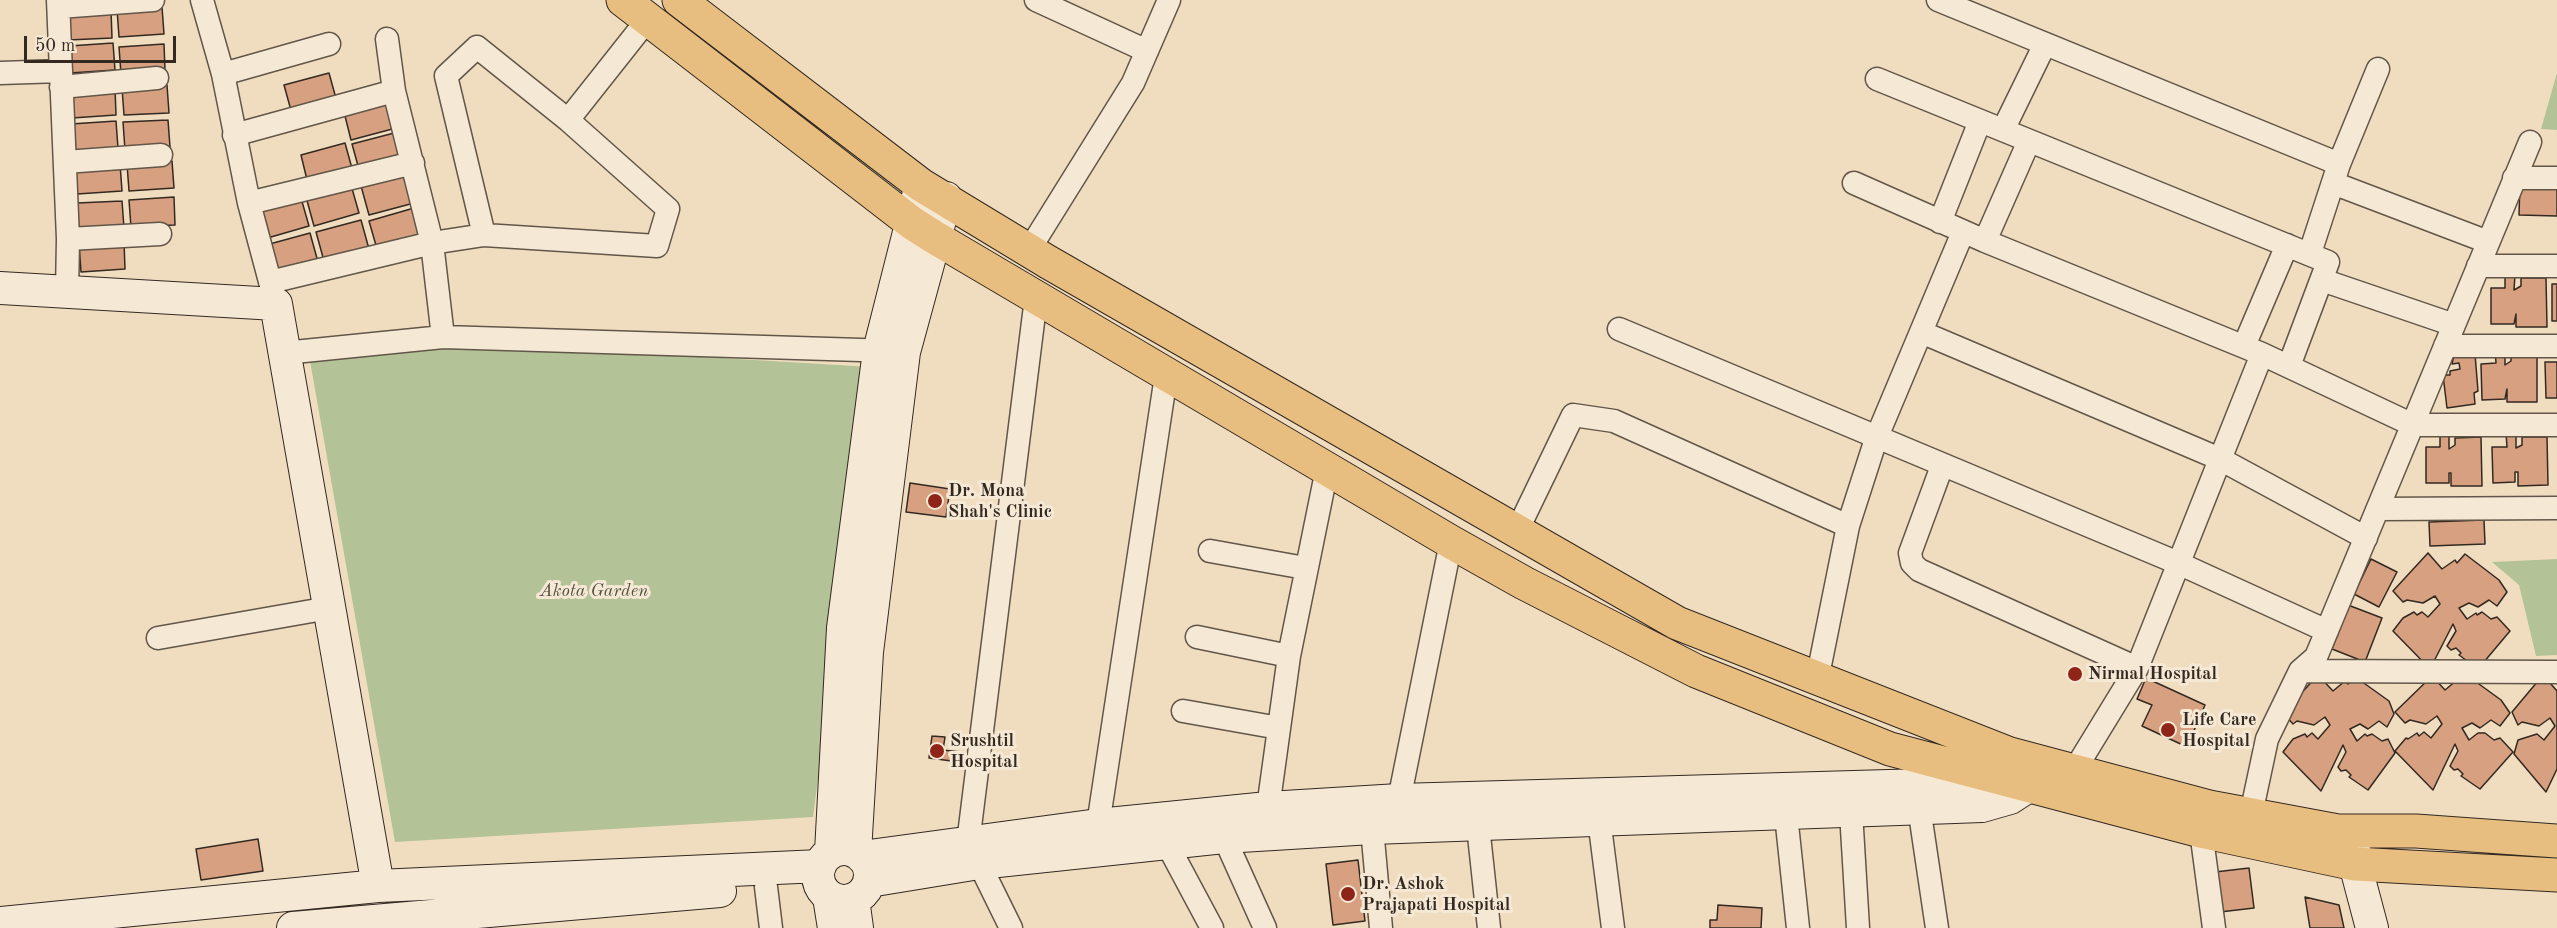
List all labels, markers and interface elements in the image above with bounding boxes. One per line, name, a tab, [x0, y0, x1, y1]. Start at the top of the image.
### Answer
scale bar	[27, 24, 178, 62]
text: 50 m	[35, 37, 75, 55]
place label: Dr. Mona Shah's Clinic	[948, 480, 1052, 522]
marker: Dr. Mona Shah's Clinic	[926, 492, 944, 510]
park label: Akota Garden	[540, 580, 648, 602]
place label: Nirmal Hospital	[2088, 663, 2217, 685]
marker: Nirmal Hospital	[2066, 665, 2084, 683]
place label: Life Care Hospital	[2182, 709, 2257, 752]
marker: Life Care Hospital	[2159, 721, 2177, 739]
place label: Srushtil Hospital	[950, 730, 1018, 772]
marker: Srushtil Hospital	[928, 742, 946, 760]
place label: Dr. Ashok Prajapati Hospital	[1362, 873, 1510, 916]
marker: Dr. Ashok Prajapati Hospital	[1339, 885, 1357, 903]

